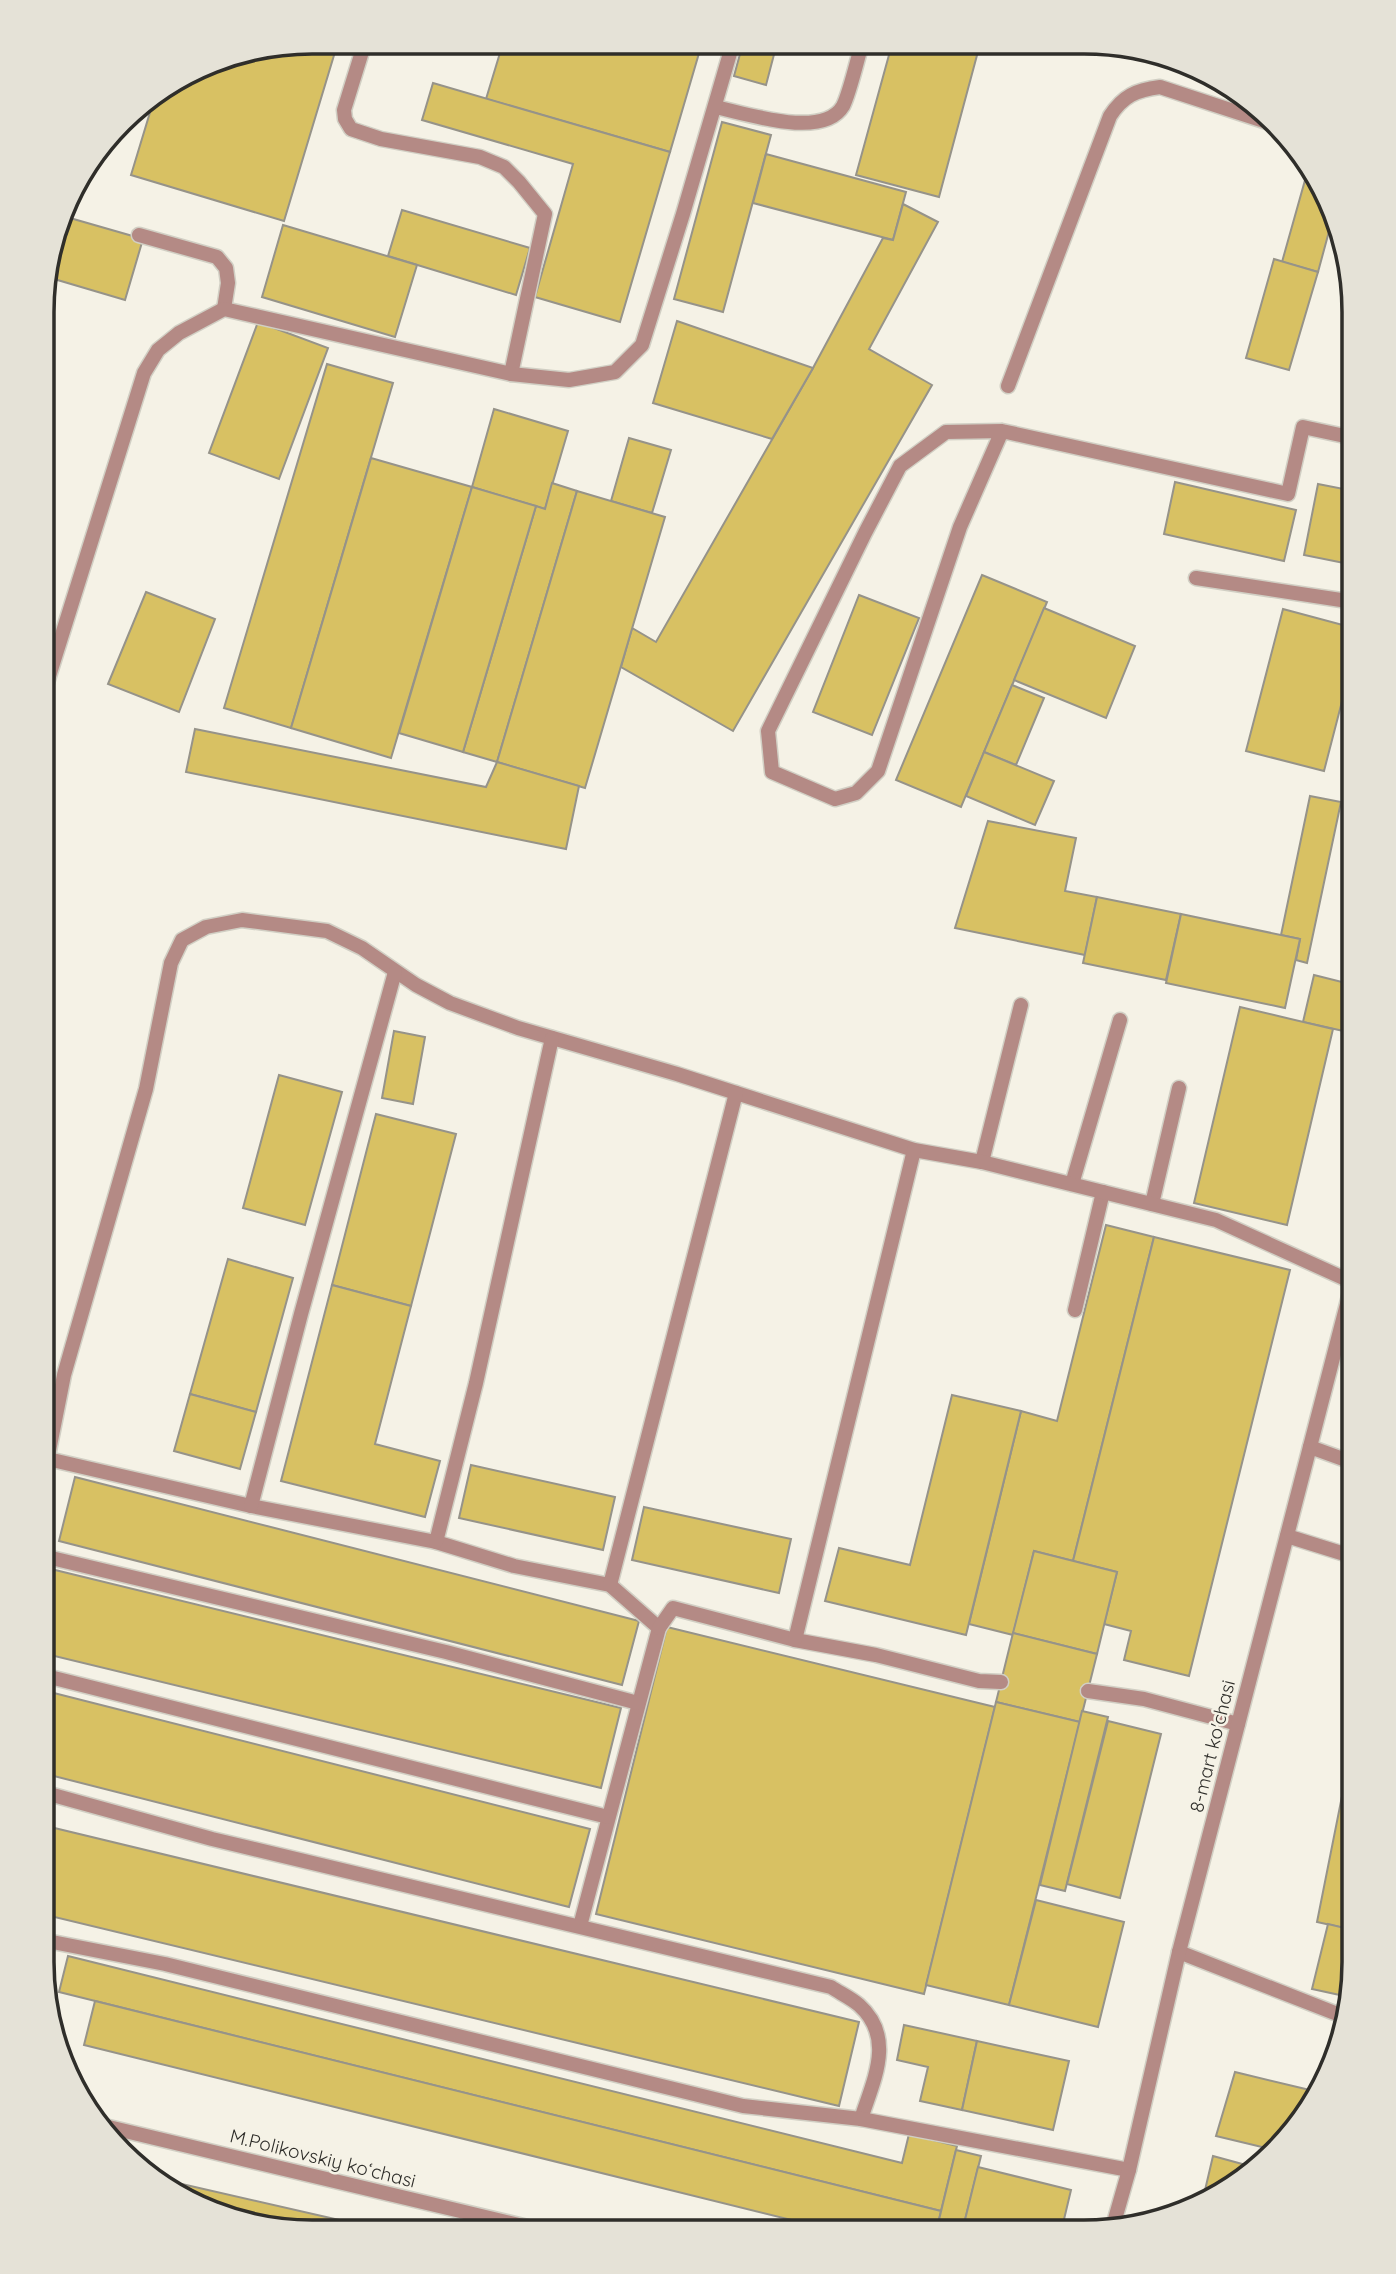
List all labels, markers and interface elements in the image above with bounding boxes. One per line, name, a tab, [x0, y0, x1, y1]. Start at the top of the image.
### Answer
street label: 8-mart ko'chasi	[1184, 1677, 1240, 1815]
street label: M.Polikovskiy koʻchasi	[228, 2123, 418, 2193]

